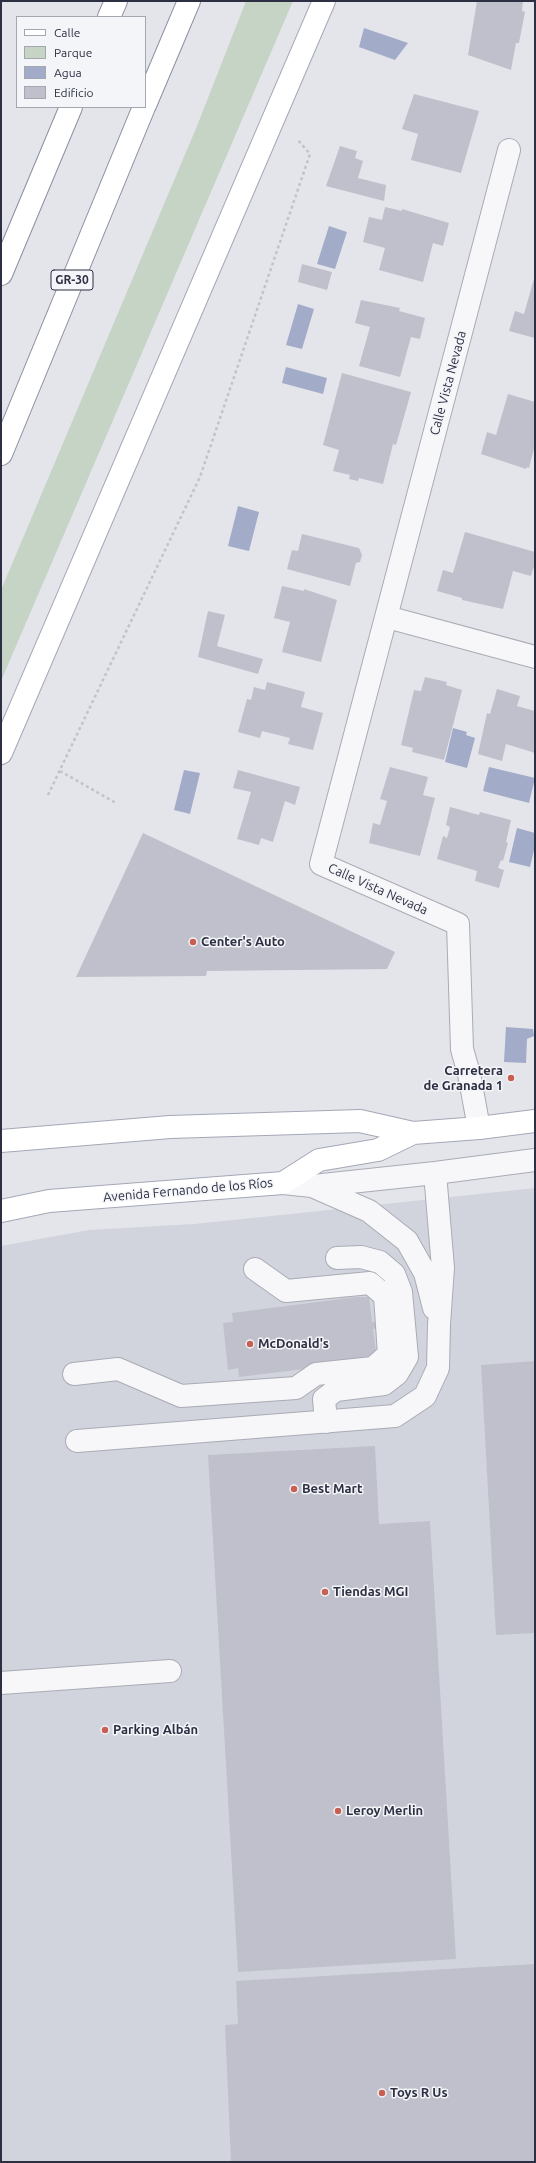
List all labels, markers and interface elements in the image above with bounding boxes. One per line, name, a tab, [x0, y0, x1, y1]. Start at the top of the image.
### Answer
legend	[16, 16, 146, 108]
text: Calle	[54, 26, 80, 39]
text: Parque	[54, 46, 92, 59]
text: Agua	[54, 66, 82, 79]
text: Edificio	[54, 86, 94, 99]
road number: GR-30	[51, 270, 93, 290]
street label: Calle Vista Nevada	[427, 329, 469, 437]
street label: Calle Vista Nevada	[326, 860, 430, 918]
place label: Center's Auto	[201, 934, 285, 950]
marker: Center's Auto	[188, 937, 198, 947]
place label: Carretera de Granada 1	[423, 1063, 503, 1094]
marker: Carretera de Granada 1	[506, 1073, 516, 1083]
street label: Avenida Fernando de los Ríos	[103, 1175, 273, 1205]
place label: McDonald's	[258, 1336, 329, 1352]
marker: McDonald's	[245, 1339, 255, 1349]
place label: Best Mart	[302, 1481, 363, 1497]
marker: Best Mart	[289, 1484, 299, 1494]
place label: Tiendas MGI	[333, 1584, 408, 1600]
marker: Tiendas MGI	[320, 1587, 330, 1597]
place label: Parking Albán	[113, 1722, 198, 1738]
marker: Parking Albán	[100, 1725, 110, 1735]
place label: Leroy Merlin	[346, 1803, 423, 1819]
marker: Leroy Merlin	[333, 1806, 343, 1816]
place label: Toys R Us	[390, 2085, 448, 2101]
marker: Toys R Us	[377, 2088, 387, 2098]

